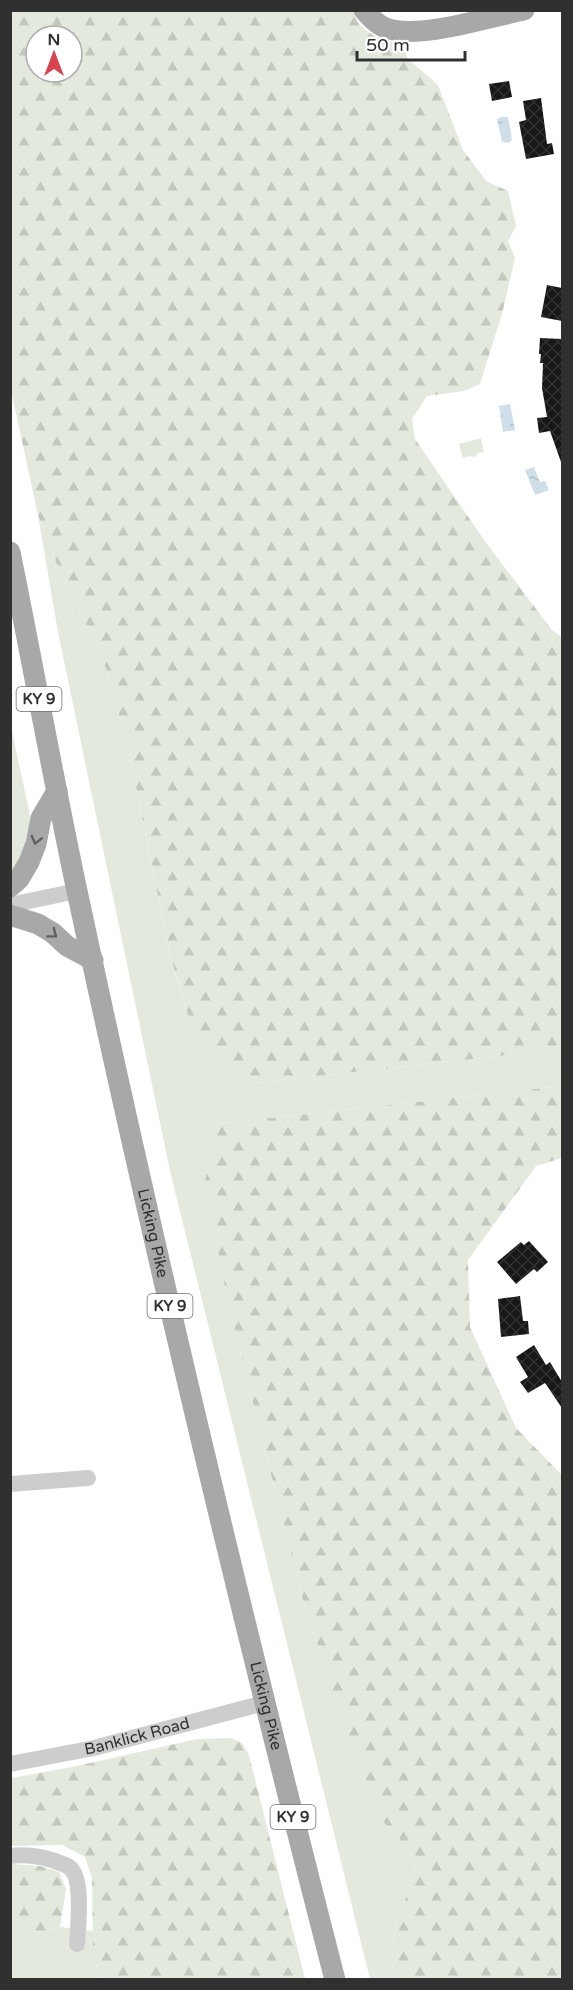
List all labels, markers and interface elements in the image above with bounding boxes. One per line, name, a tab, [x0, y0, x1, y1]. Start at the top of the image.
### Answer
north arrow	[24, 24, 84, 84]
scale bar	[357, 24, 465, 62]
text: N	[48, 30, 60, 50]
text: 50 m	[366, 34, 410, 56]
road number: KY 9	[16, 687, 62, 711]
one-way arrow	[31, 835, 44, 845]
one-way arrow	[47, 927, 58, 938]
street label: Licking Pike	[133, 1187, 173, 1280]
road number: KY 9	[148, 1294, 192, 1318]
street label: Licking Pike	[245, 1659, 286, 1752]
street label: Banklick Road	[83, 1713, 192, 1760]
road number: KY 9	[270, 1805, 316, 1829]

